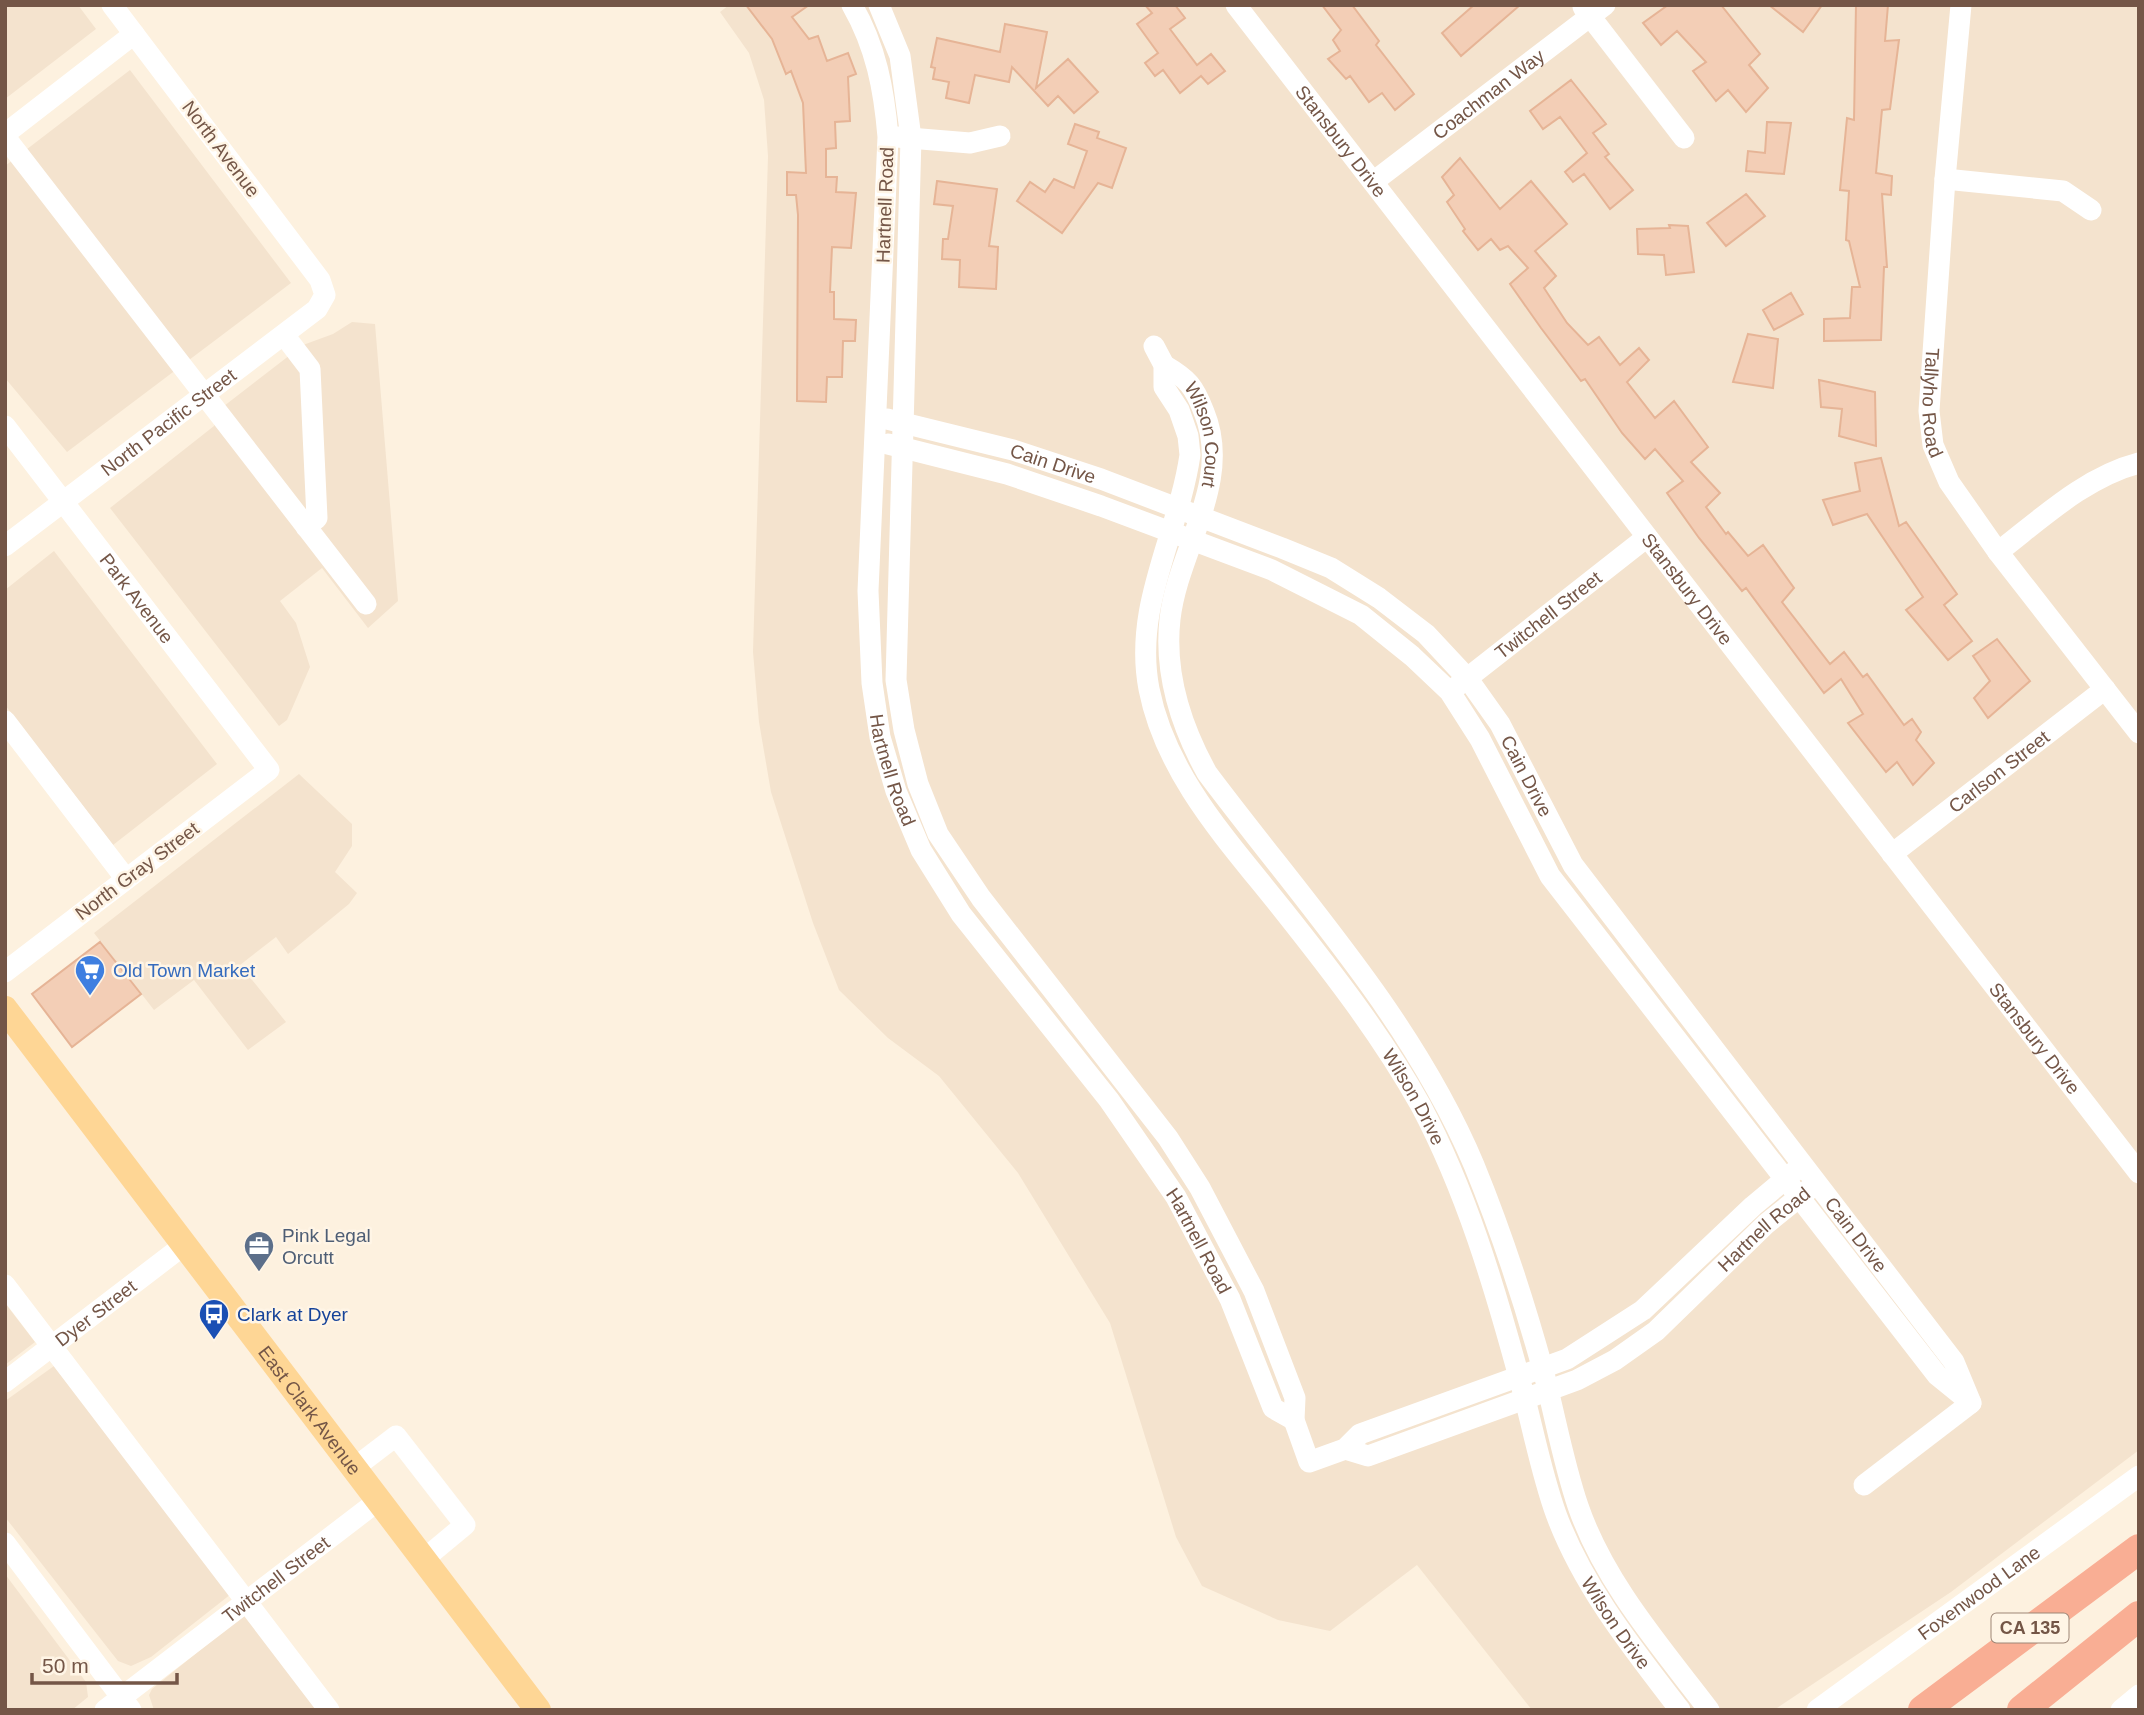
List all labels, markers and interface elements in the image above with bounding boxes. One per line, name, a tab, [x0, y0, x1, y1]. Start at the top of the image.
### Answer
street label: Coachman Way	[1428, 45, 1549, 143]
street label: Stansbury Drive	[1292, 81, 1391, 201]
street label: North Avenue	[178, 97, 264, 201]
street label: Hartnell Road	[872, 147, 898, 263]
street label: Tallyho Road	[1918, 347, 1948, 461]
street label: North Pacific Street	[97, 364, 240, 480]
street label: Wilson Court	[1181, 378, 1223, 490]
street label: Cain Drive	[1008, 439, 1099, 487]
street label: Stansbury Drive	[1638, 529, 1737, 649]
street label: Park Avenue	[96, 549, 178, 647]
street label: Twitchell Street	[1491, 566, 1606, 663]
street label: Hartnell Road	[866, 712, 920, 829]
street label: Carlson Street	[1944, 725, 2054, 817]
street label: Cain Drive	[1497, 732, 1557, 820]
street label: North Gray Street	[71, 817, 203, 924]
supermarket icon: Old Town Market	[73, 953, 107, 997]
place label: Old Town Market	[113, 960, 256, 981]
street label: Stansbury Drive	[1985, 978, 2084, 1098]
street label: Wilson Drive	[1379, 1045, 1449, 1148]
street label: Hartnell Road	[1713, 1182, 1814, 1276]
street label: Hartnell Road	[1162, 1184, 1236, 1297]
street label: Cain Drive	[1821, 1193, 1892, 1276]
place label: Pink Legal Orcutt	[282, 1225, 371, 1268]
office icon: Pink Legal Orcutt	[242, 1229, 276, 1273]
street label: Dyer Street	[51, 1275, 141, 1350]
bus stop icon: Clark at Dyer	[197, 1297, 231, 1341]
place label: Clark at Dyer	[237, 1304, 349, 1325]
street label: East Clark Avenue	[254, 1342, 366, 1479]
street label: Twitchell Street	[218, 1531, 334, 1627]
street label: Foxenwood Lane	[1914, 1541, 2044, 1644]
street label: Wilson Drive	[1578, 1573, 1655, 1673]
road number: CA 135	[1992, 1614, 2068, 1643]
scale bar	[32, 1642, 177, 1686]
text: 50 m	[42, 1654, 89, 1677]

